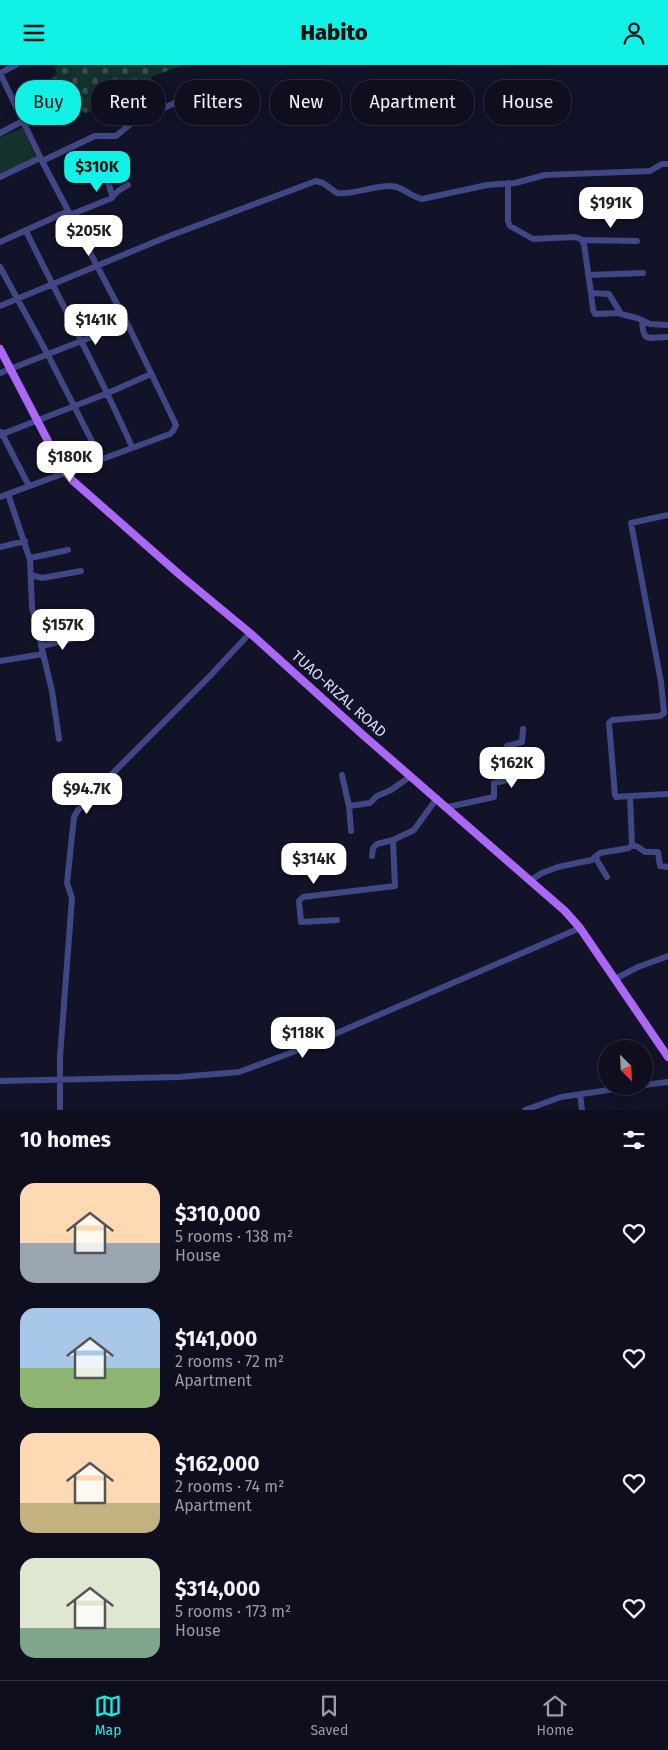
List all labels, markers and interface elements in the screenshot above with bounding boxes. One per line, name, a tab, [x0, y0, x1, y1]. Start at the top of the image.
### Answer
icon: menu	[20, 19, 48, 47]
text: Habito	[300, 19, 368, 46]
icon: person	[620, 19, 648, 47]
chip: Buy	[15, 80, 81, 125]
chip: Rent	[91, 80, 165, 125]
chip: Filters	[175, 80, 260, 125]
chip: New	[270, 80, 341, 125]
chip: Apartment	[351, 80, 474, 125]
chip: House	[484, 80, 571, 125]
pin: $310K	[62, 151, 132, 193]
text: $310K	[75, 157, 119, 176]
pin: $191K	[576, 186, 646, 229]
text: $191K	[590, 193, 632, 212]
pin: $205K	[54, 215, 124, 257]
text: $205K	[67, 221, 111, 240]
pin: $141K	[61, 303, 131, 346]
text: $141K	[75, 310, 117, 329]
pin: $180K	[35, 441, 105, 483]
text: $180K	[48, 447, 92, 466]
pin: $157K	[28, 609, 98, 651]
text: $157K	[42, 615, 84, 634]
street label: TUAO-RIZAL ROAD	[288, 647, 390, 741]
pin: $162K	[477, 747, 547, 789]
text: $162K	[491, 753, 533, 772]
pin: $94.7K	[46, 773, 128, 815]
text: $94.7K	[63, 779, 111, 798]
pin: $314K	[279, 843, 349, 885]
text: $314K	[292, 849, 336, 868]
pin: $118K	[268, 1017, 338, 1059]
text: $118K	[282, 1023, 324, 1042]
north arrow	[598, 1040, 652, 1095]
map controls	[598, 1040, 653, 1095]
icon: filters	[620, 1126, 648, 1154]
text: 10 homes	[20, 1127, 111, 1153]
text: $310,000	[175, 1201, 261, 1227]
icon: home	[60, 1203, 120, 1263]
icon: heart	[620, 1219, 648, 1247]
text: 5 rooms · 138 m²	[175, 1227, 293, 1246]
text: House	[175, 1246, 221, 1265]
text: $141,000	[175, 1326, 257, 1352]
icon: home	[60, 1328, 120, 1388]
icon: heart	[620, 1344, 648, 1372]
text: 2 rooms · 72 m²	[175, 1352, 284, 1371]
text: Apartment	[175, 1371, 252, 1390]
text: $162,000	[175, 1451, 260, 1477]
icon: home	[60, 1453, 120, 1513]
icon: heart	[620, 1469, 648, 1497]
text: 2 rooms · 74 m²	[175, 1477, 284, 1496]
text: Apartment	[175, 1496, 252, 1515]
text: $314,000	[175, 1576, 260, 1602]
icon: home	[60, 1578, 120, 1638]
icon: heart	[620, 1594, 648, 1622]
text: 5 rooms · 173 m²	[175, 1602, 291, 1621]
text: House	[175, 1621, 221, 1640]
tab: Map	[94, 1692, 122, 1739]
tab: Saved	[310, 1692, 348, 1739]
tab: Home	[537, 1692, 574, 1739]

